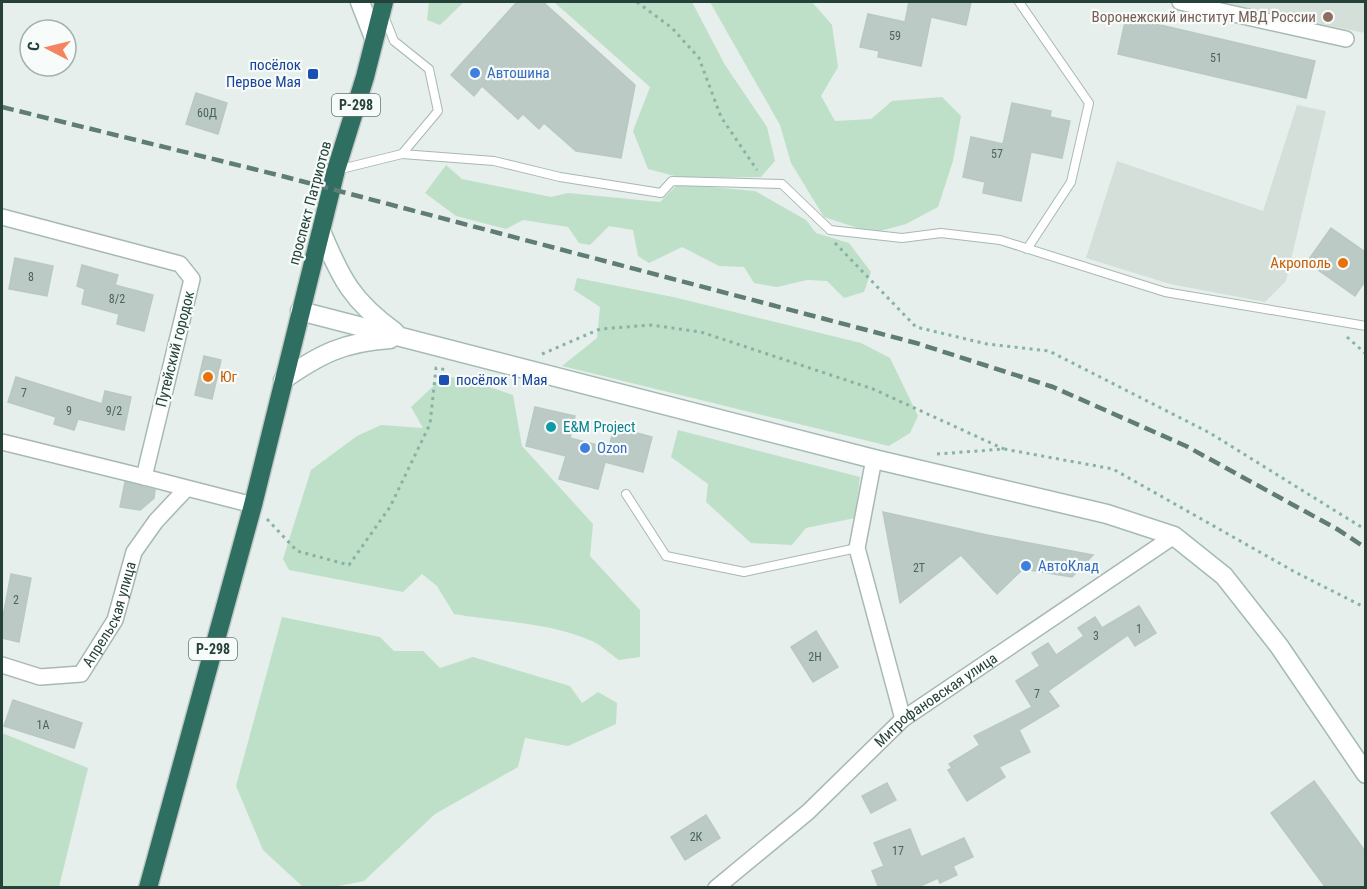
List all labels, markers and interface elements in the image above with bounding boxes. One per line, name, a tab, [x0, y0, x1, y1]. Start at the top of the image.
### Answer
place label: Воронежский институт МВД России	[1092, 8, 1316, 26]
marker: Воронежский институт МВД России	[1321, 10, 1335, 24]
north arrow	[18, 18, 78, 78]
house number: 59	[889, 29, 901, 43]
text: С	[24, 41, 44, 52]
house number: 51	[1210, 51, 1222, 65]
place label: посёлок Первое Мая	[226, 56, 301, 91]
place label: Автошина	[487, 64, 550, 82]
marker: Автошина	[468, 66, 482, 80]
marker: посёлок Первое Мая	[306, 67, 320, 81]
road number: Р-298	[332, 94, 380, 116]
house number: 60Д	[197, 106, 217, 120]
street label: проспект Патриотов	[285, 139, 335, 267]
house number: 57	[991, 147, 1003, 161]
place label: Акрополь	[1270, 254, 1331, 272]
marker: Акрополь	[1336, 256, 1350, 270]
house number: 8	[28, 270, 34, 284]
street label: Путейский городок	[152, 289, 198, 409]
house number: 8/2	[109, 292, 125, 306]
place label: Юг	[220, 368, 237, 386]
marker: Юг	[201, 370, 215, 384]
place label: посёлок 1 Мая	[456, 371, 548, 389]
marker: посёлок 1 Мая	[437, 373, 451, 387]
house number: 7	[21, 386, 27, 400]
house number: 9	[66, 404, 72, 418]
house number: 9/2	[106, 404, 122, 418]
place label: E&M Project	[563, 418, 635, 436]
marker: E&M Project	[544, 420, 558, 434]
place label: Ozon	[597, 439, 627, 457]
marker: Ozon	[578, 441, 592, 455]
place label: АвтоКлад	[1038, 557, 1099, 575]
marker: АвтоКлад	[1019, 559, 1033, 573]
street label: Апрельская улица	[79, 560, 140, 670]
house number: 2Т	[913, 561, 925, 575]
house number: 2	[13, 593, 19, 607]
house number: 1	[1136, 622, 1142, 636]
house number: 3	[1093, 629, 1099, 643]
road number: Р-298	[189, 638, 237, 660]
street label: Митрофановская улица	[871, 649, 1001, 751]
house number: 2Н	[808, 650, 822, 664]
house number: 7	[1034, 687, 1040, 701]
house number: 1А	[37, 718, 50, 732]
house number: 2К	[690, 830, 703, 844]
house number: 17	[892, 844, 904, 858]

